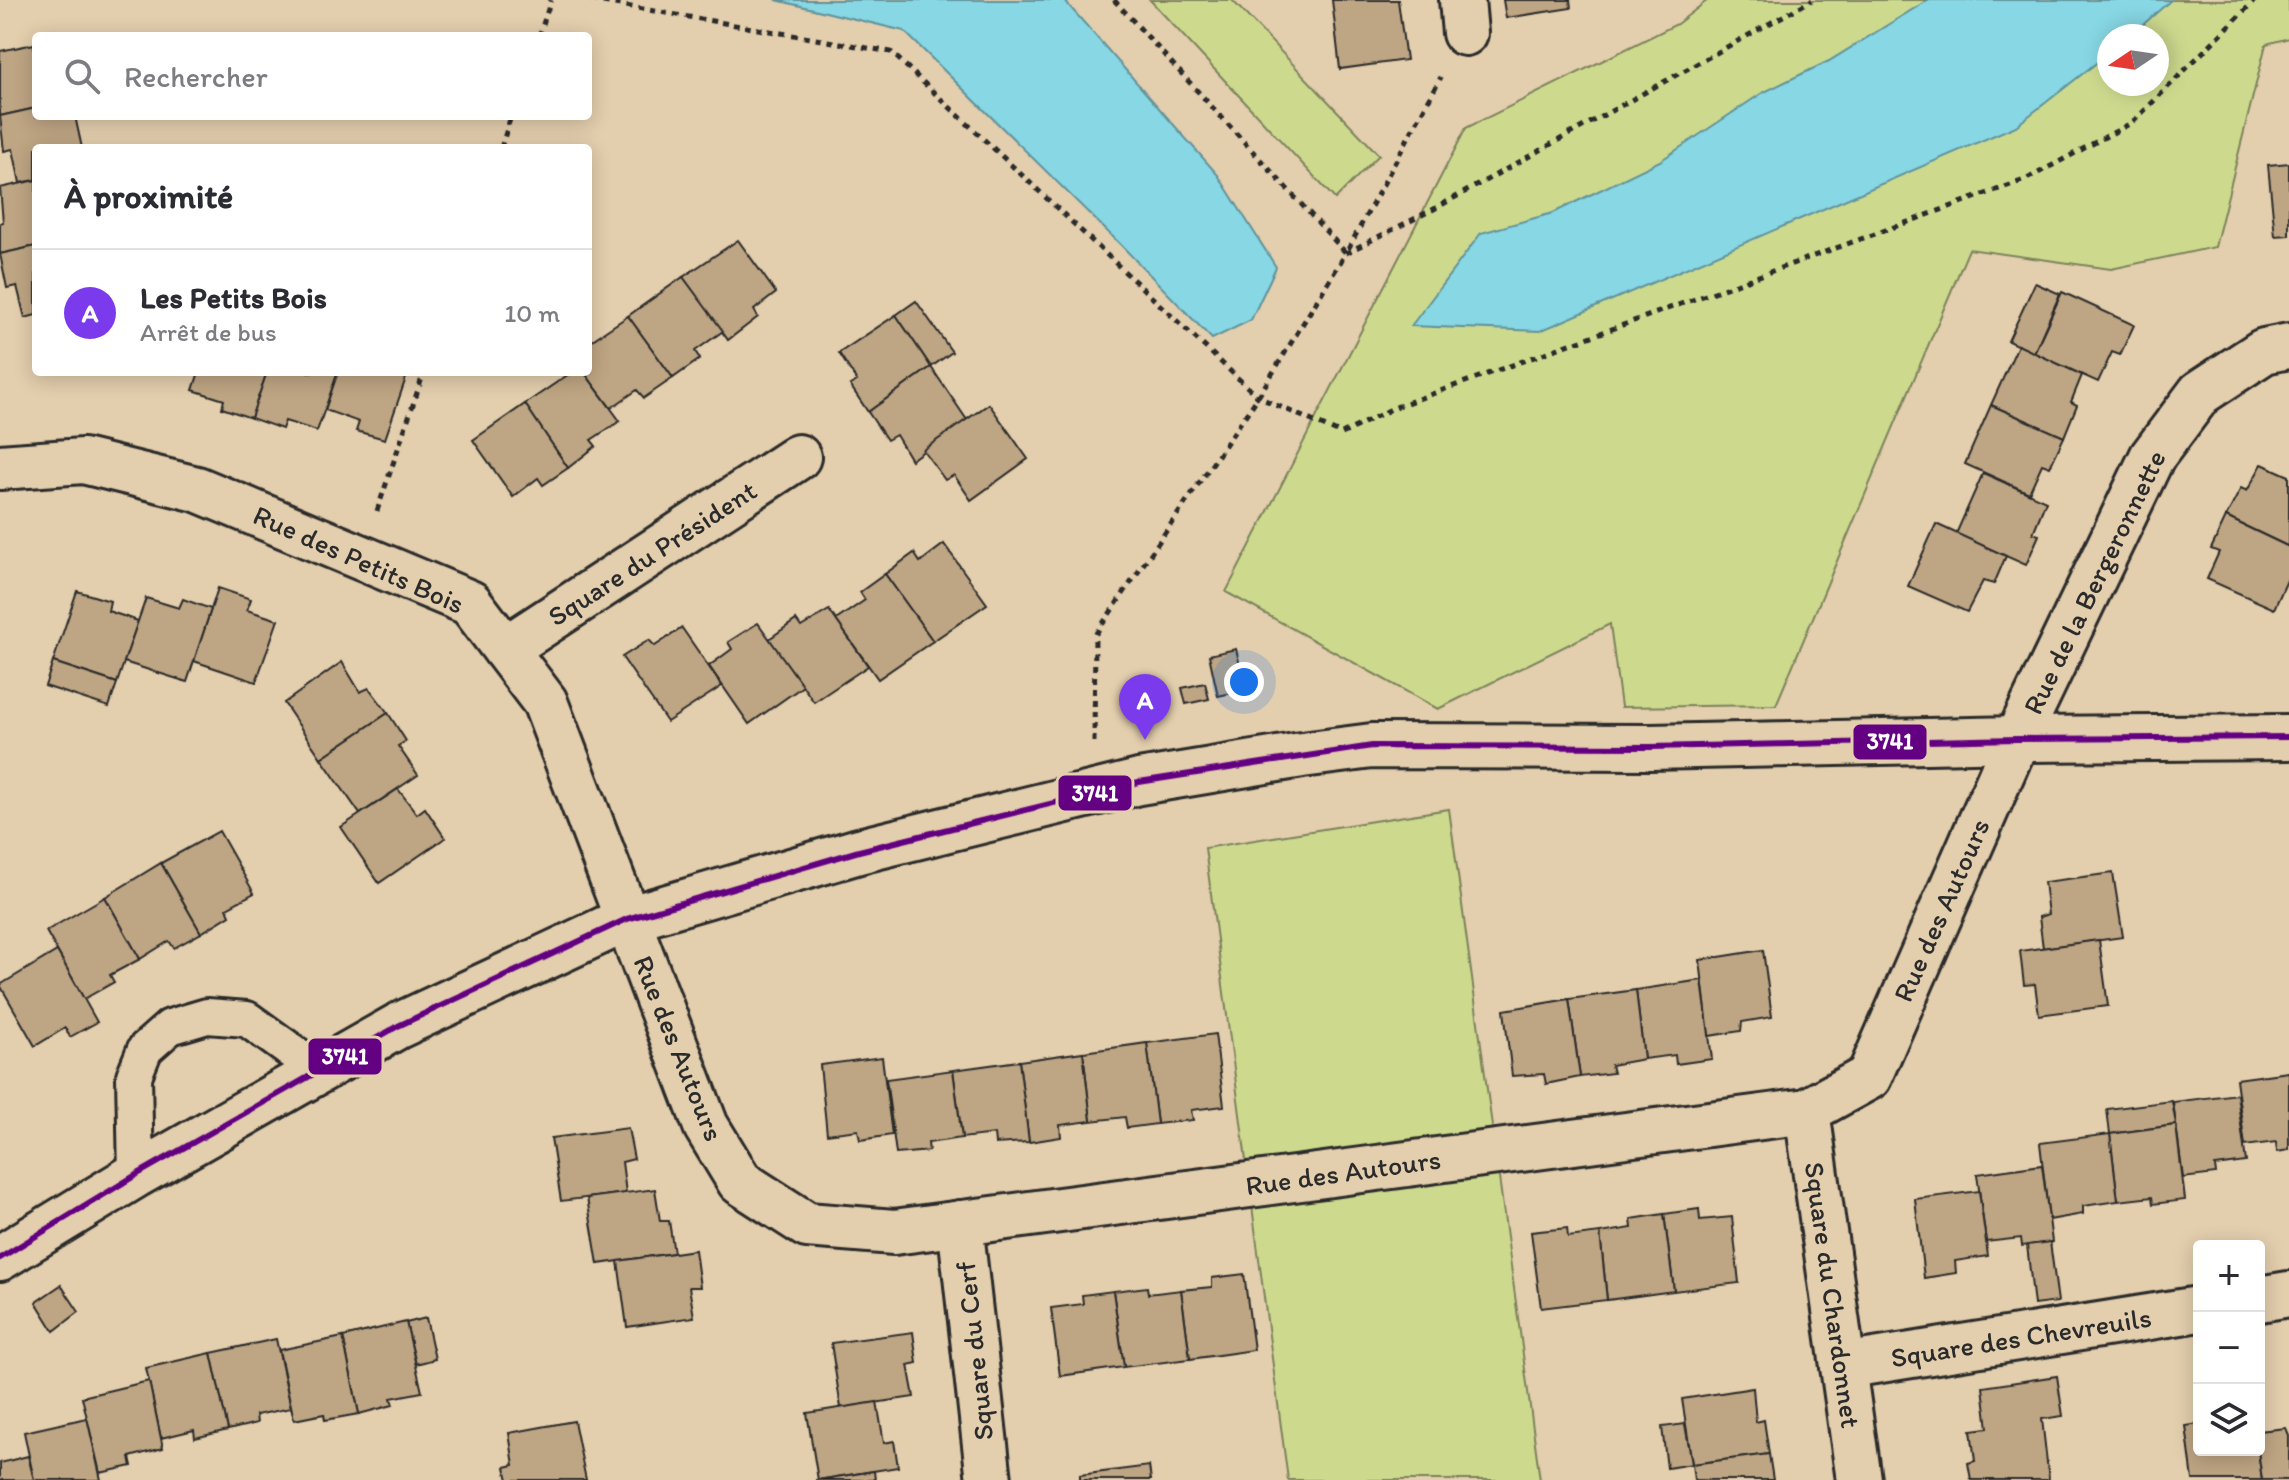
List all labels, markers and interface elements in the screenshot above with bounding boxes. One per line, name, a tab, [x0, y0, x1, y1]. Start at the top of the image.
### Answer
north arrow	[2097, 24, 2169, 96]
search box	[32, 32, 592, 120]
icon: search	[60, 54, 104, 98]
text: Rechercher	[124, 58, 268, 95]
text: À proximité	[64, 176, 233, 217]
text: Les Petits Bois	[140, 279, 327, 316]
text: A	[82, 297, 98, 329]
text: 10 m	[504, 297, 560, 329]
text: Arrêt de bus	[140, 316, 277, 348]
street label: Rue de la Bergeronnette	[2015, 444, 2173, 720]
street label: Square du Président	[541, 473, 763, 633]
street label: Rue des Petits Bois	[248, 497, 470, 621]
your location	[1224, 662, 1264, 702]
pin: A	[1119, 674, 1171, 740]
line badge: 3741	[1852, 723, 1928, 761]
text: 3741	[1867, 728, 1914, 755]
line badge: 3741	[1057, 774, 1133, 812]
text: 3741	[1072, 780, 1119, 807]
street label: Rue des Autours	[1885, 813, 1997, 1007]
street label: Rue des Autours	[626, 950, 732, 1146]
line badge: 3741	[307, 1037, 383, 1076]
text: 3741	[322, 1043, 369, 1070]
street label: Rue des Autours	[1243, 1141, 1443, 1203]
street label: Square du Chardonnet	[1798, 1160, 1868, 1430]
map controls	[2193, 1240, 2265, 1456]
button: +	[2193, 1240, 2265, 1312]
street label: Square du Cerf	[948, 1259, 1000, 1442]
street label: Square des Chevreuils	[1888, 1300, 2154, 1374]
button: −	[2193, 1312, 2265, 1384]
button: layers	[2193, 1384, 2265, 1456]

